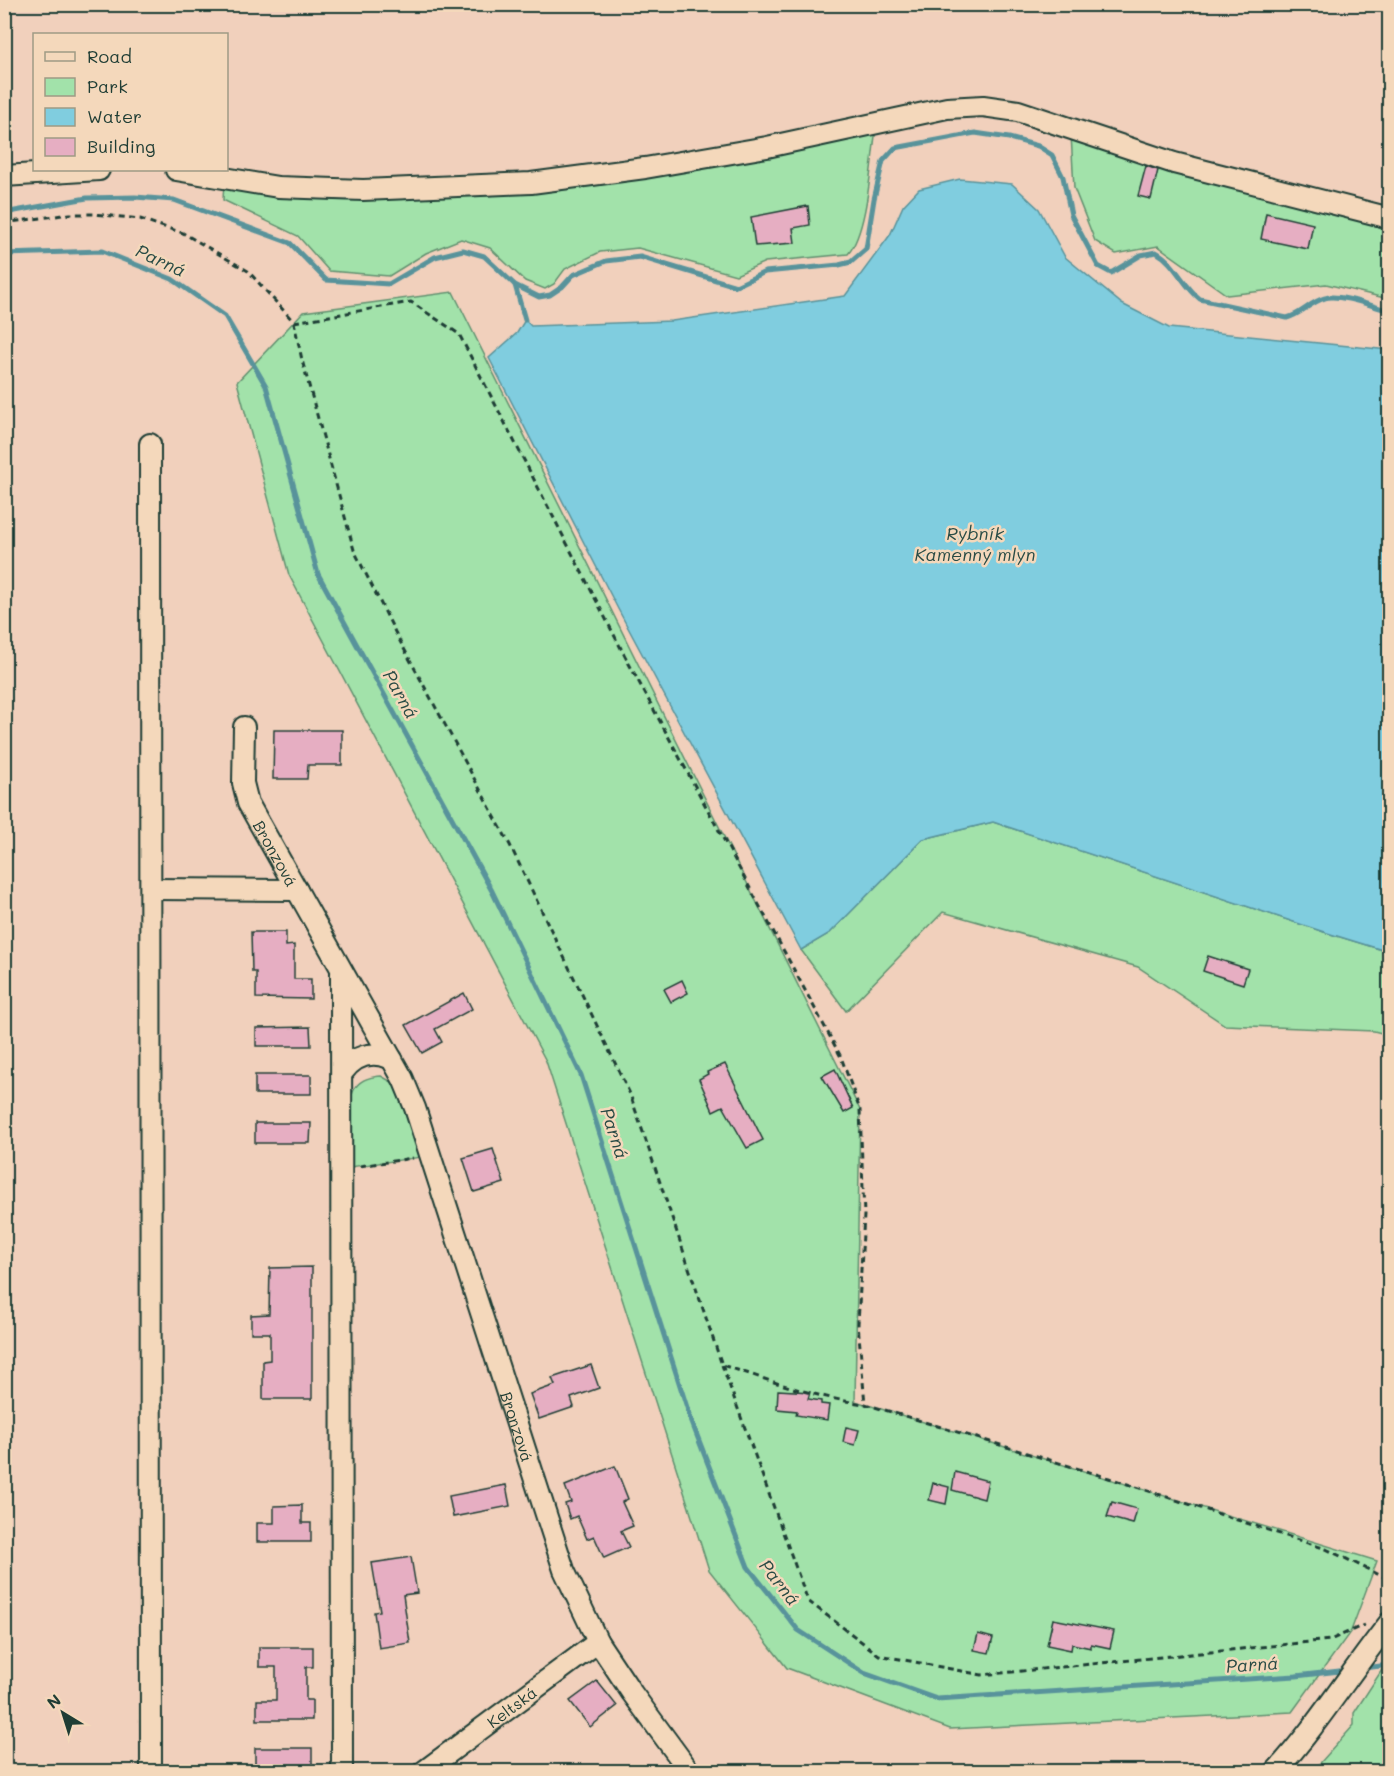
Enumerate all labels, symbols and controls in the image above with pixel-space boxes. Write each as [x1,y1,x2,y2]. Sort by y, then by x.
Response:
legend [33,33,228,171]
text: Road [87,44,132,68]
text: Park [87,74,128,98]
text: Water [87,104,142,128]
text: Building [87,134,155,158]
water label: Parná [132,238,190,282]
water label: Rybník Kamenný mlyn [915,521,1036,566]
water label: Parná [378,665,424,723]
street label: Bronzová [249,816,303,890]
water label: Parná [595,1104,635,1162]
street label: Bronzová [497,1389,539,1464]
water label: Parná [754,1554,806,1610]
water label: Parná [1225,1650,1279,1678]
street label: Keltská [482,1681,540,1732]
north arrow [33,1683,93,1743]
text: N [42,1689,65,1713]

